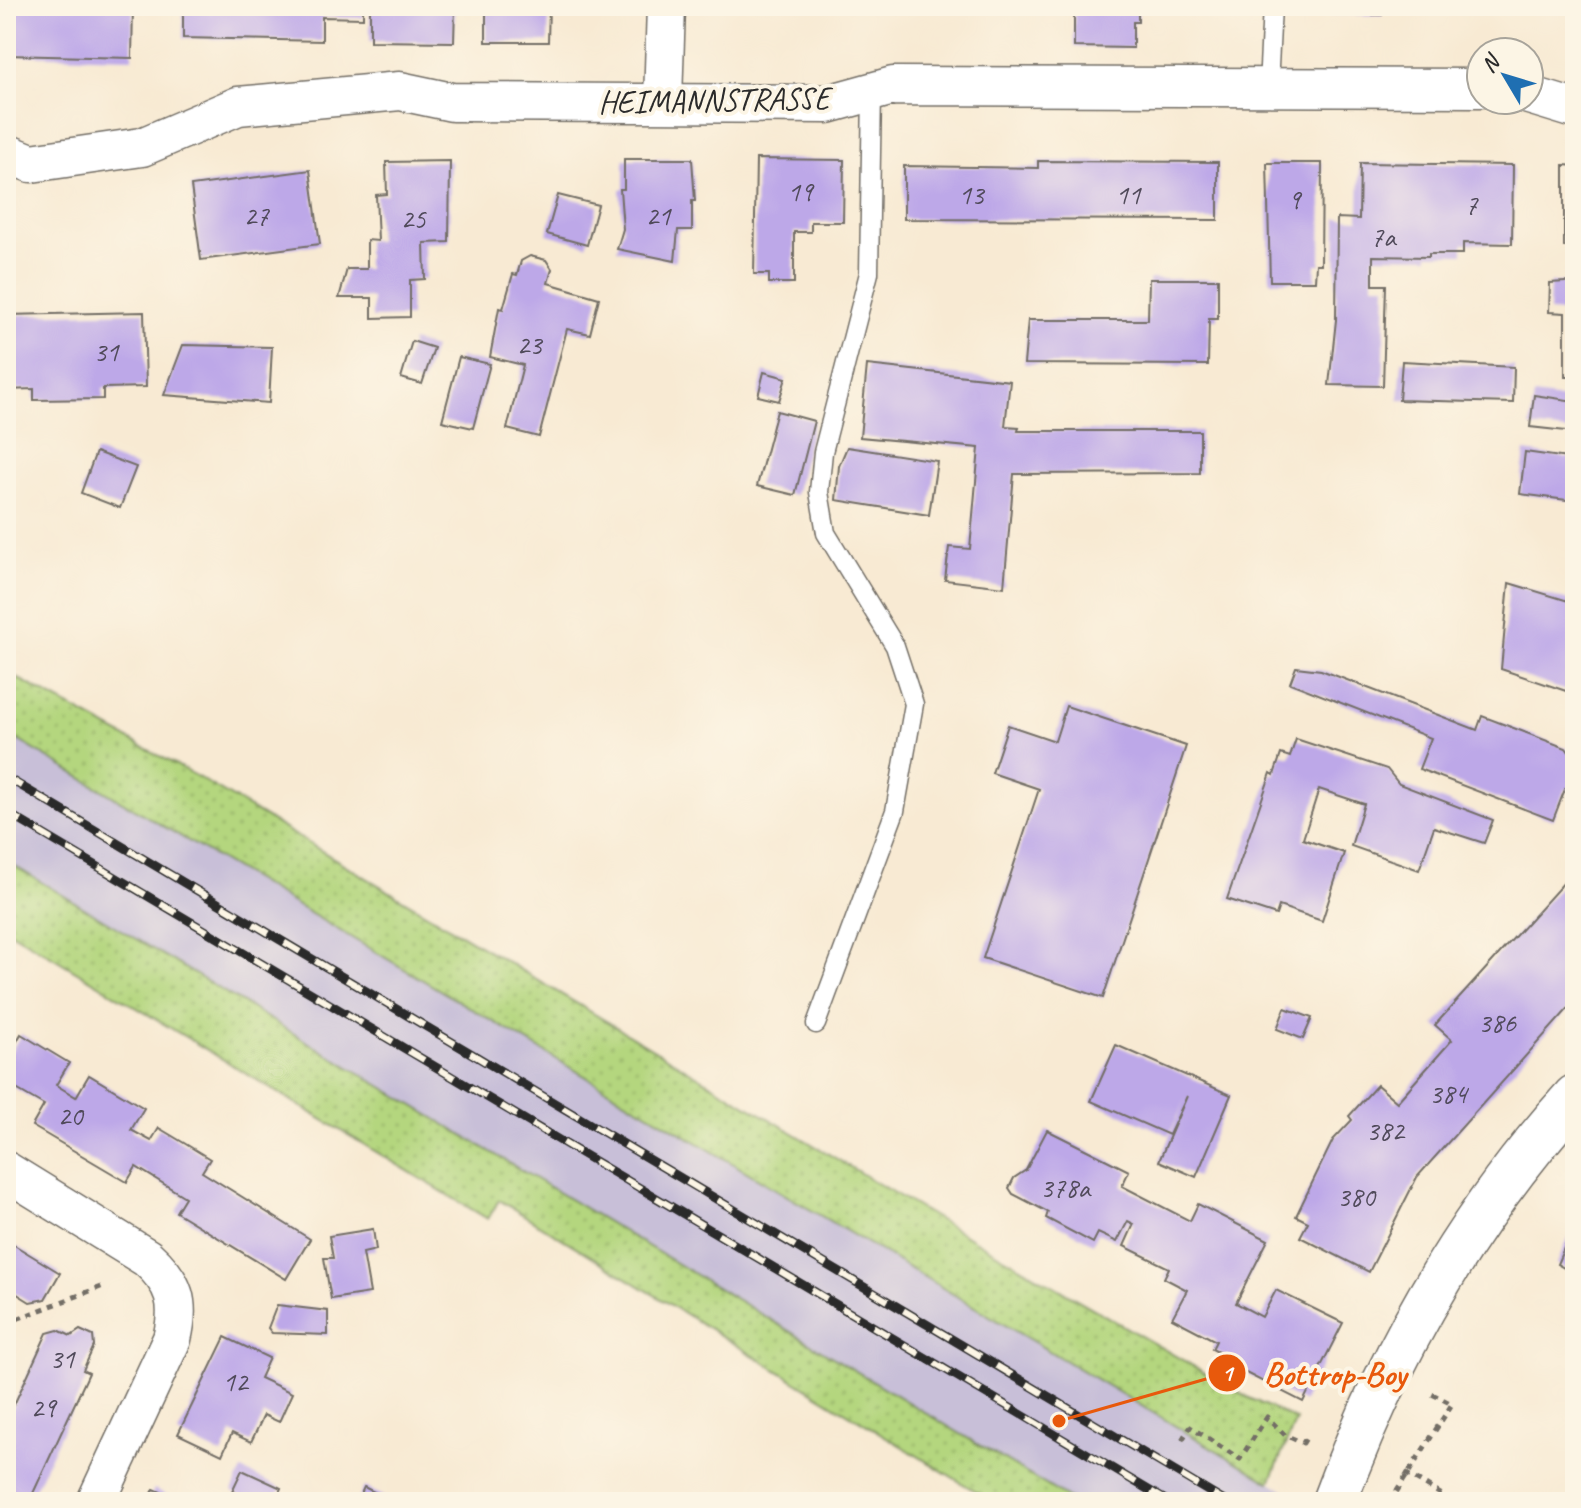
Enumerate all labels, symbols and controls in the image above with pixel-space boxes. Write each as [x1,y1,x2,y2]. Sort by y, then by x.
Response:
north arrow [1465,36,1545,116]
text: N [1475,48,1507,78]
street label: HEIMANNSTRASSE [598,77,834,123]
house number: 19 [787,174,815,209]
house number: 13 [958,177,986,212]
house number: 11 [1115,177,1142,212]
house number: 9 [1288,182,1303,217]
house number: 7 [1465,187,1479,222]
house number: 27 [243,198,270,233]
house number: 21 [645,198,672,233]
house number: 25 [400,201,427,236]
house number: 7a [1371,219,1397,254]
house number: 23 [516,327,544,362]
house number: 31 [93,334,120,369]
house number: 386 [1478,1005,1517,1040]
house number: 384 [1429,1076,1469,1111]
house number: 20 [57,1098,85,1133]
house number: 382 [1366,1113,1406,1148]
house number: 378a [1040,1170,1092,1205]
house number: 380 [1337,1179,1377,1214]
house number: 31 [49,1341,76,1376]
callout: Bottrop-Boy [1207,1344,1422,1402]
text: Bottrop-Boy [1264,1352,1410,1395]
text: 1 [1222,1358,1236,1388]
house number: 12 [222,1364,250,1399]
house number: 29 [30,1390,58,1425]

